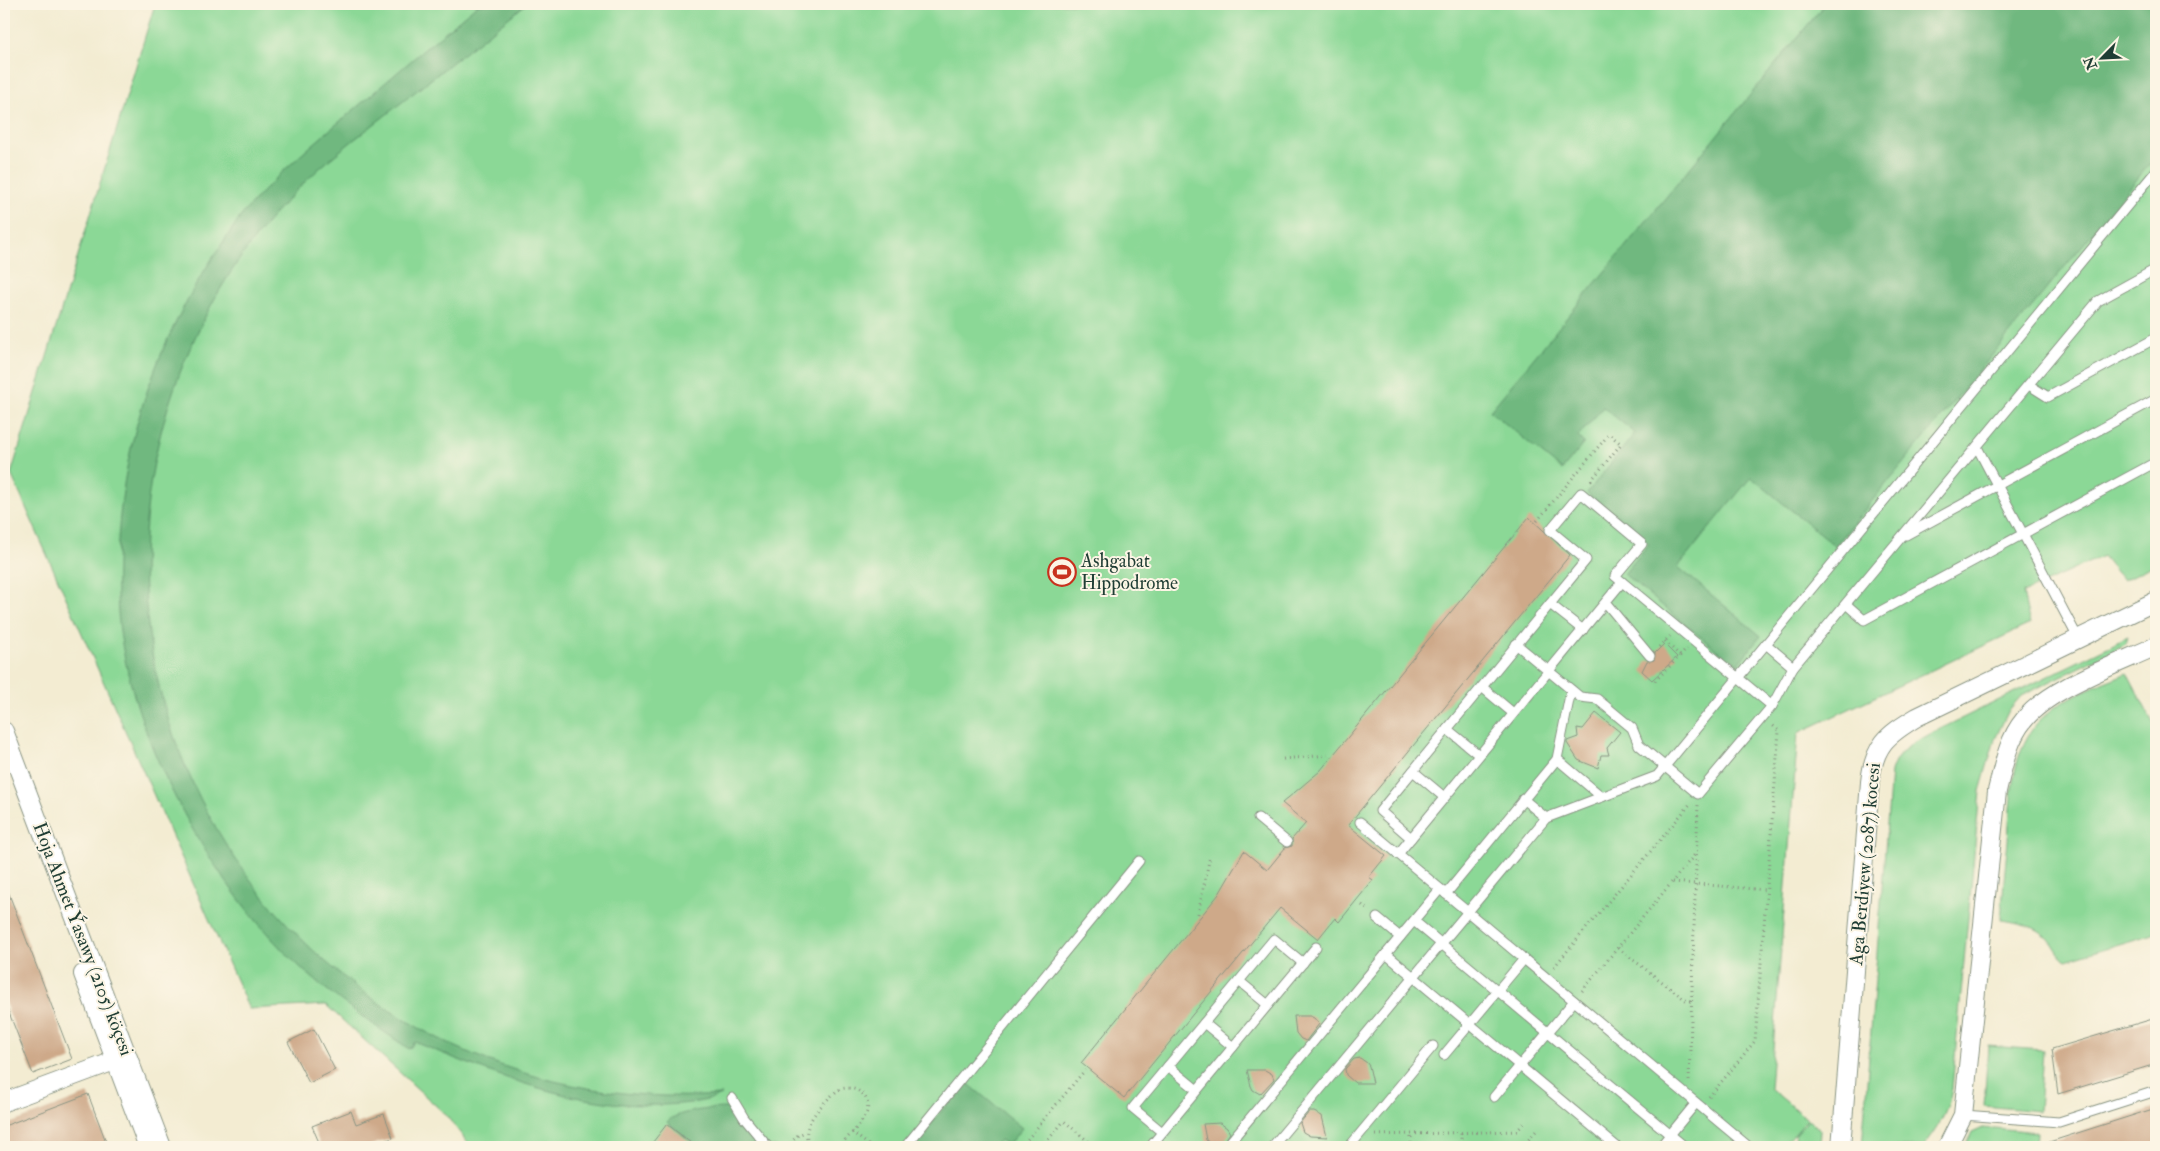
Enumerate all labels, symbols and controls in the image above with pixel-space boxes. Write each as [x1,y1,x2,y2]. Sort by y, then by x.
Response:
north arrow [2078,32,2128,82]
text: N [2080,53,2101,73]
place label: Ashgabat Hippodrome [1080,549,1178,596]
sports icon: Ashgabat Hippodrome [1047,557,1077,587]
street label: Aga Berdiyew (2087) kocesi [1844,762,1886,967]
street label: Hoja Ahmet Ýasawy (2105) köçesi [27,818,141,1059]

